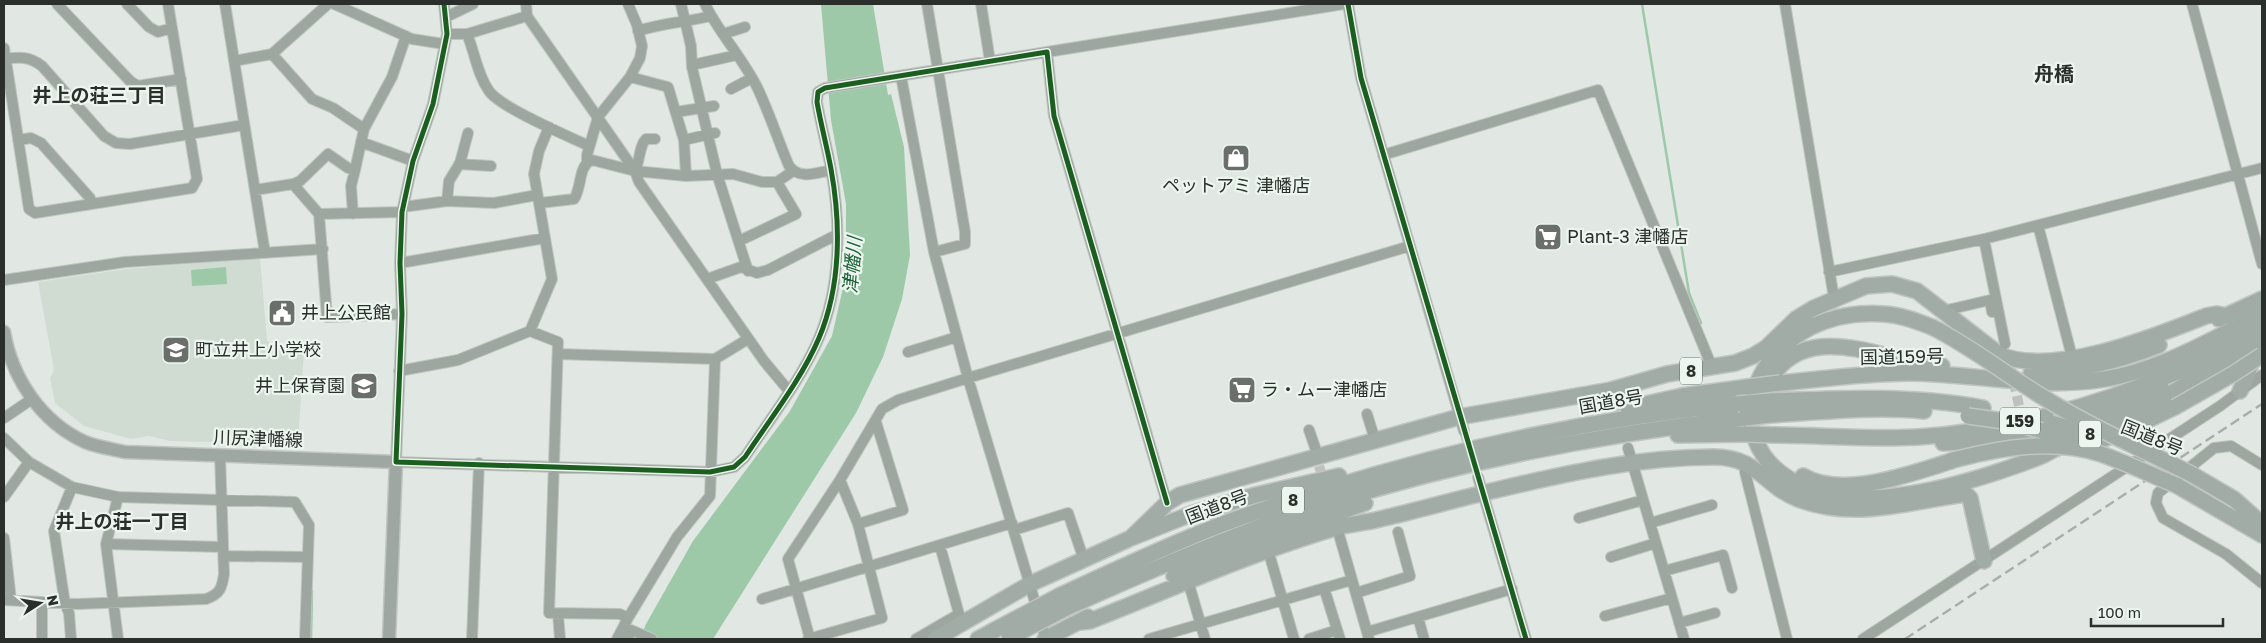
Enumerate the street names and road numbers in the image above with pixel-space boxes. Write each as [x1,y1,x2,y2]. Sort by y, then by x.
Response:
street label: 国道159号 [1860,344,1944,368]
road number: 8 [1680,358,1702,384]
street label: 国道8号 [1577,385,1645,417]
road number: 159 [2000,408,2040,434]
street label: 国道8号 [2118,415,2187,459]
road number: 8 [2079,420,2101,448]
street label: 川尻津幡線 [213,425,303,451]
street label: 国道8号 [1182,484,1251,528]
road number: 8 [1282,486,1304,514]

